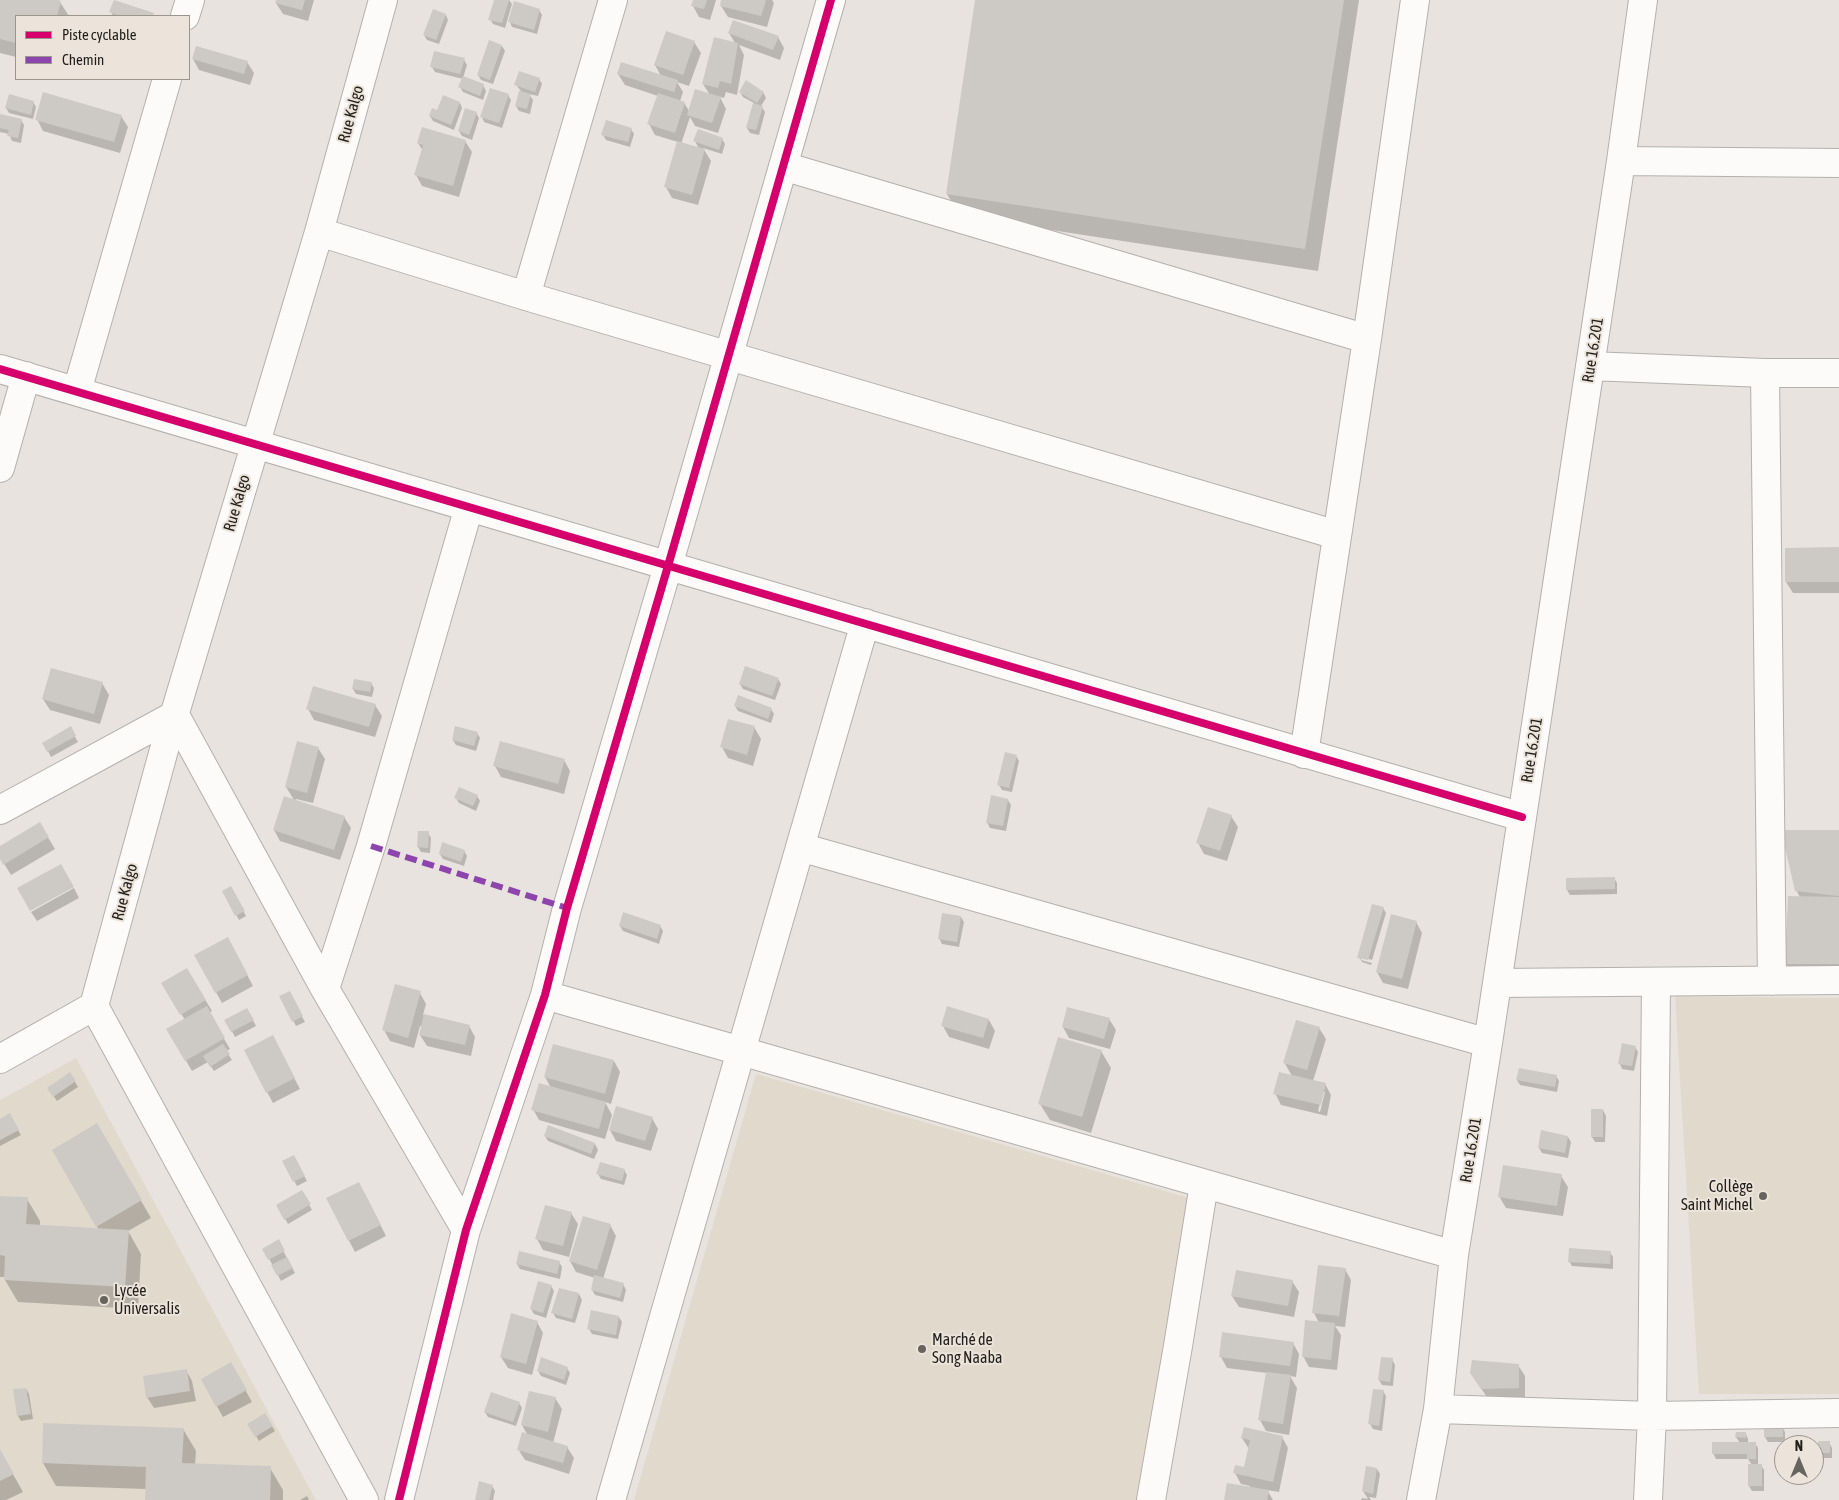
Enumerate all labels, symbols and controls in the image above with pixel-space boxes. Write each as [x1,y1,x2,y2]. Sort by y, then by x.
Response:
legend [15,15,190,80]
text: Piste cyclable [62,26,137,43]
text: Chemin [62,51,104,68]
street label: Rue Kalgo [334,83,368,145]
street label: Rue 16.201 [1578,316,1608,384]
street label: Rue Kalgo [220,472,254,534]
street label: Rue 16.201 [1517,716,1547,784]
street label: Rue Kalgo [108,861,142,923]
street label: Rue 16.201 [1456,1116,1486,1184]
place label: Collège Saint Michel [1681,1177,1753,1215]
marker: Collège Saint Michel [1757,1190,1769,1202]
place label: Lycée Universalis [114,1281,180,1319]
marker: Lycée Universalis [98,1294,110,1306]
place label: Marché de Song Naaba [932,1330,1002,1368]
marker: Marché de Song Naaba [916,1343,928,1355]
north arrow [1774,1435,1824,1485]
text: N [1795,1438,1803,1454]

